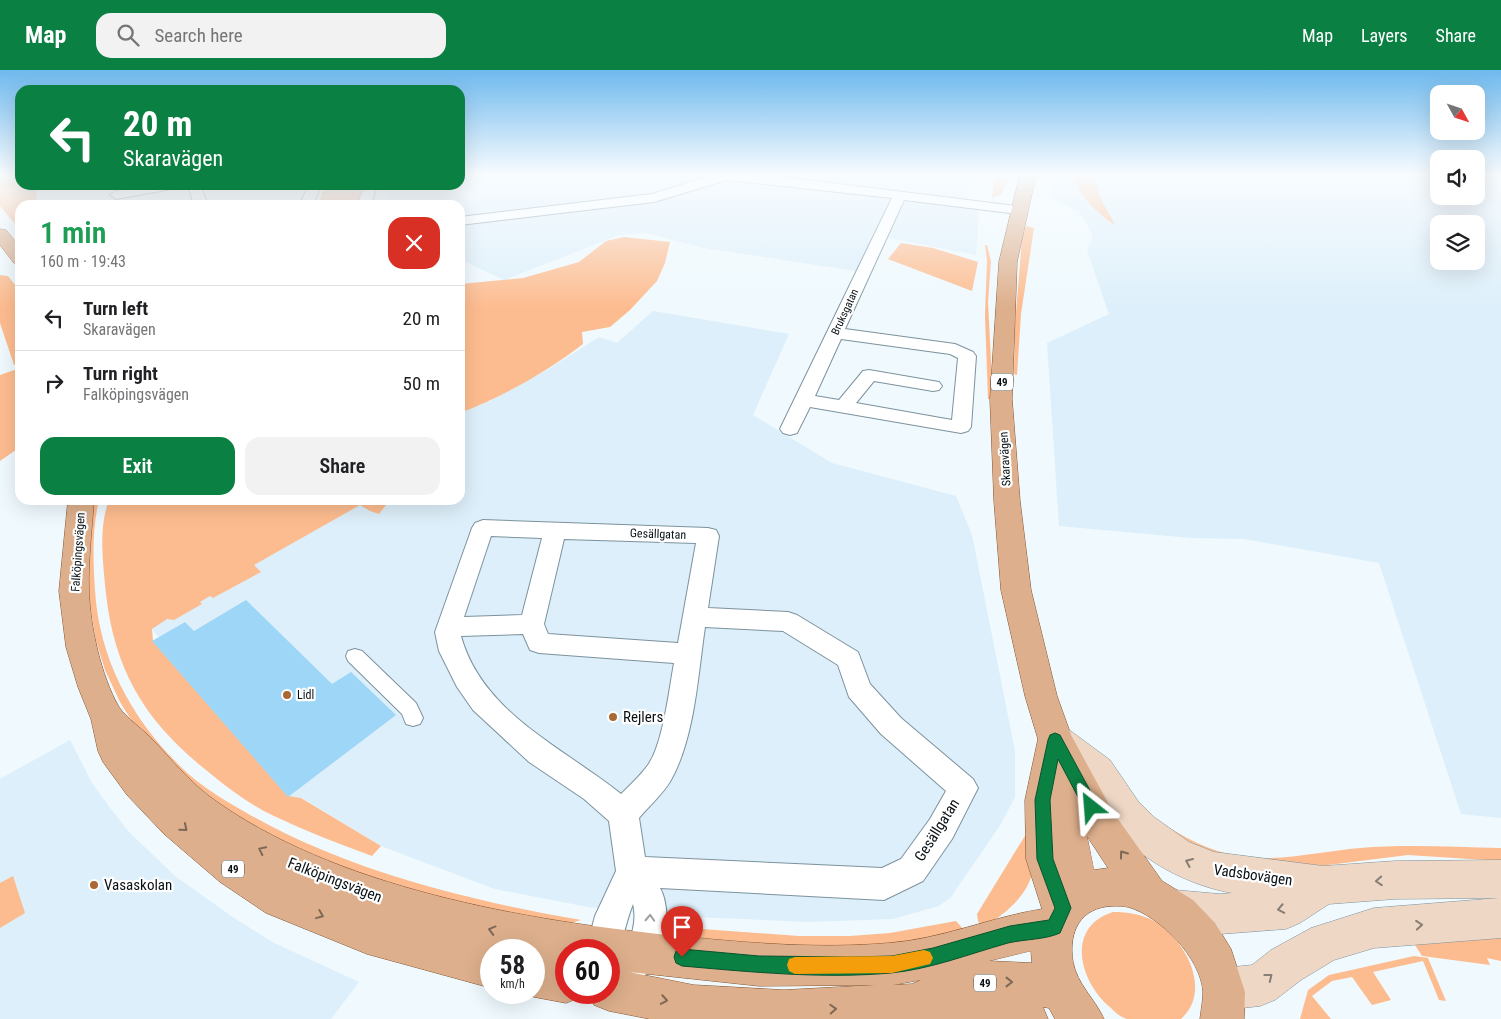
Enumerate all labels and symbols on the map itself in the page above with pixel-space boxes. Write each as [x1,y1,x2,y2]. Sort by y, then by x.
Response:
north arrow [1430,85,1485,140]
street label: Bruksgatan [829,287,861,337]
road number: 49 [991,374,1013,390]
street label: Skaravägen [997,431,1013,487]
street label: Falköpingsvägen [68,512,88,592]
street label: Gesällgatan [630,526,687,542]
place label: Lidl [297,688,314,702]
marker: Lidl [281,689,293,701]
place label: Rejlers [623,708,663,726]
marker: Rejlers [607,711,619,723]
position arrow [1064,780,1116,832]
street label: Gesällgatan [911,795,963,865]
one-way arrow [178,822,187,831]
one-way arrow [258,845,267,856]
one-way arrow [1120,851,1128,860]
street label: Falköpingsvägen [285,854,385,906]
one-way arrow [1185,857,1194,868]
road number: 49 [222,861,244,878]
street label: Vadsbovägen [1212,861,1294,889]
one-way arrow [1375,875,1383,886]
place label: Vasaskolan [104,876,172,894]
marker: Vasaskolan [88,879,100,891]
one-way arrow [1277,903,1285,913]
pin [661,906,703,957]
one-way arrow [315,908,324,919]
one-way arrow [645,913,656,921]
one-way arrow [1416,919,1424,930]
one-way arrow [488,925,496,935]
speed limit sign: 60 [555,939,620,1004]
road number: 49 [974,974,996,991]
one-way arrow [1264,974,1273,983]
one-way arrow [1005,977,1013,987]
one-way arrow [659,994,668,1005]
one-way arrow [829,1004,837,1015]

